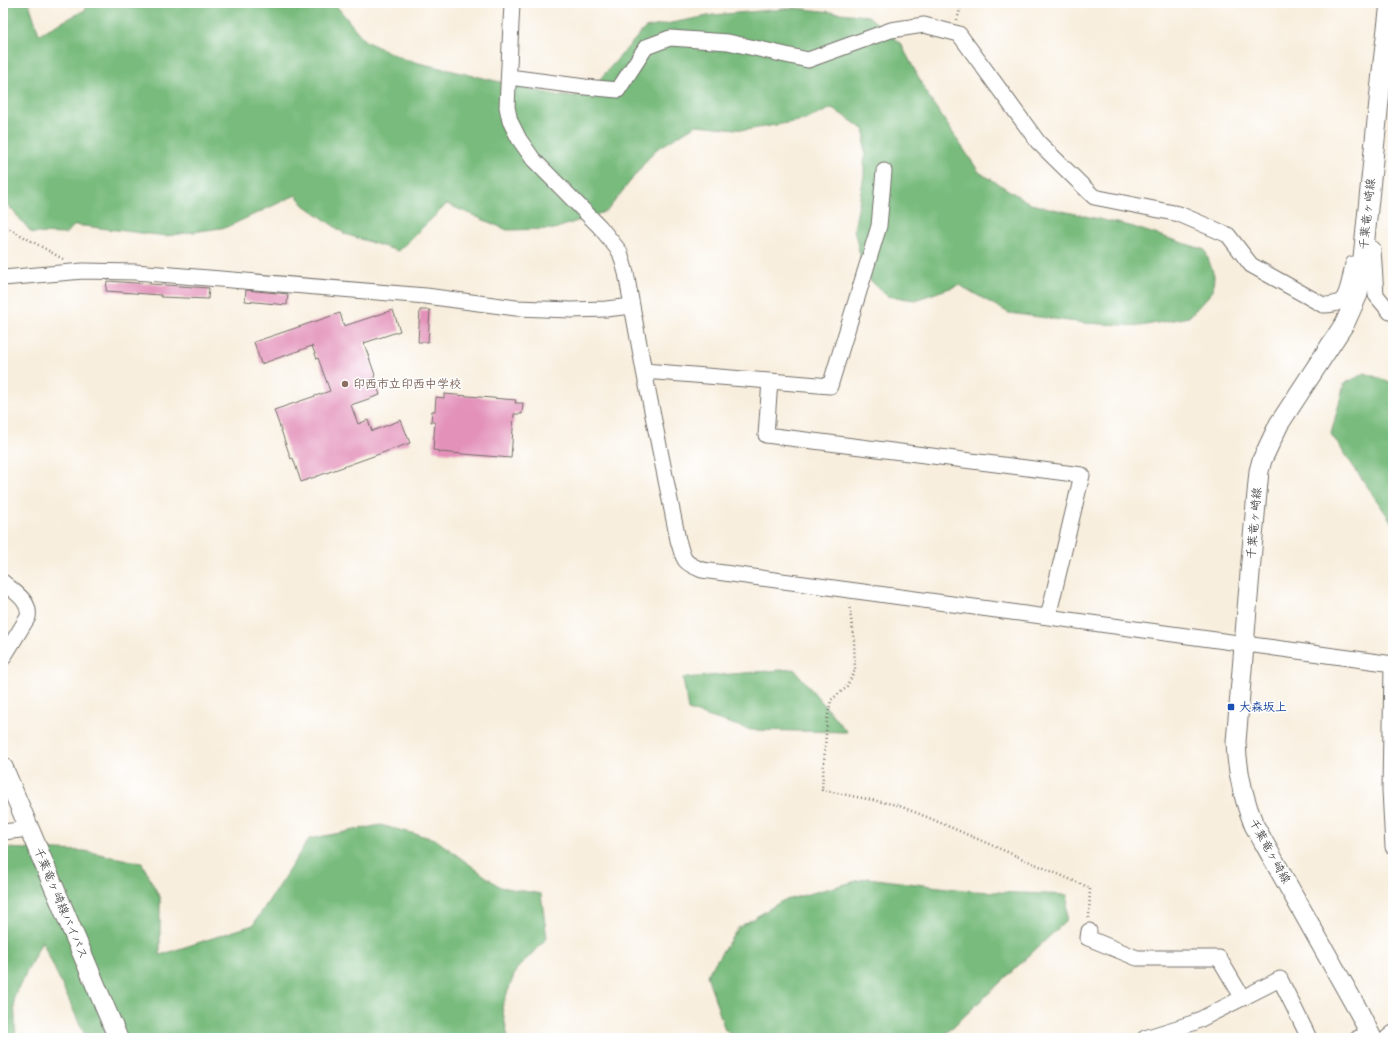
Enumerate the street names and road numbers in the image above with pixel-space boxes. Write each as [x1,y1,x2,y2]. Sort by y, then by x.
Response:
street label: 千葉竜ヶ崎線 [1355,177,1379,251]
street label: 千葉竜ヶ崎線 [1243,486,1265,560]
street label: 千葉竜ヶ崎線 [1246,816,1294,886]
street label: 千葉竜ヶ崎線バイパス [30,845,92,961]

